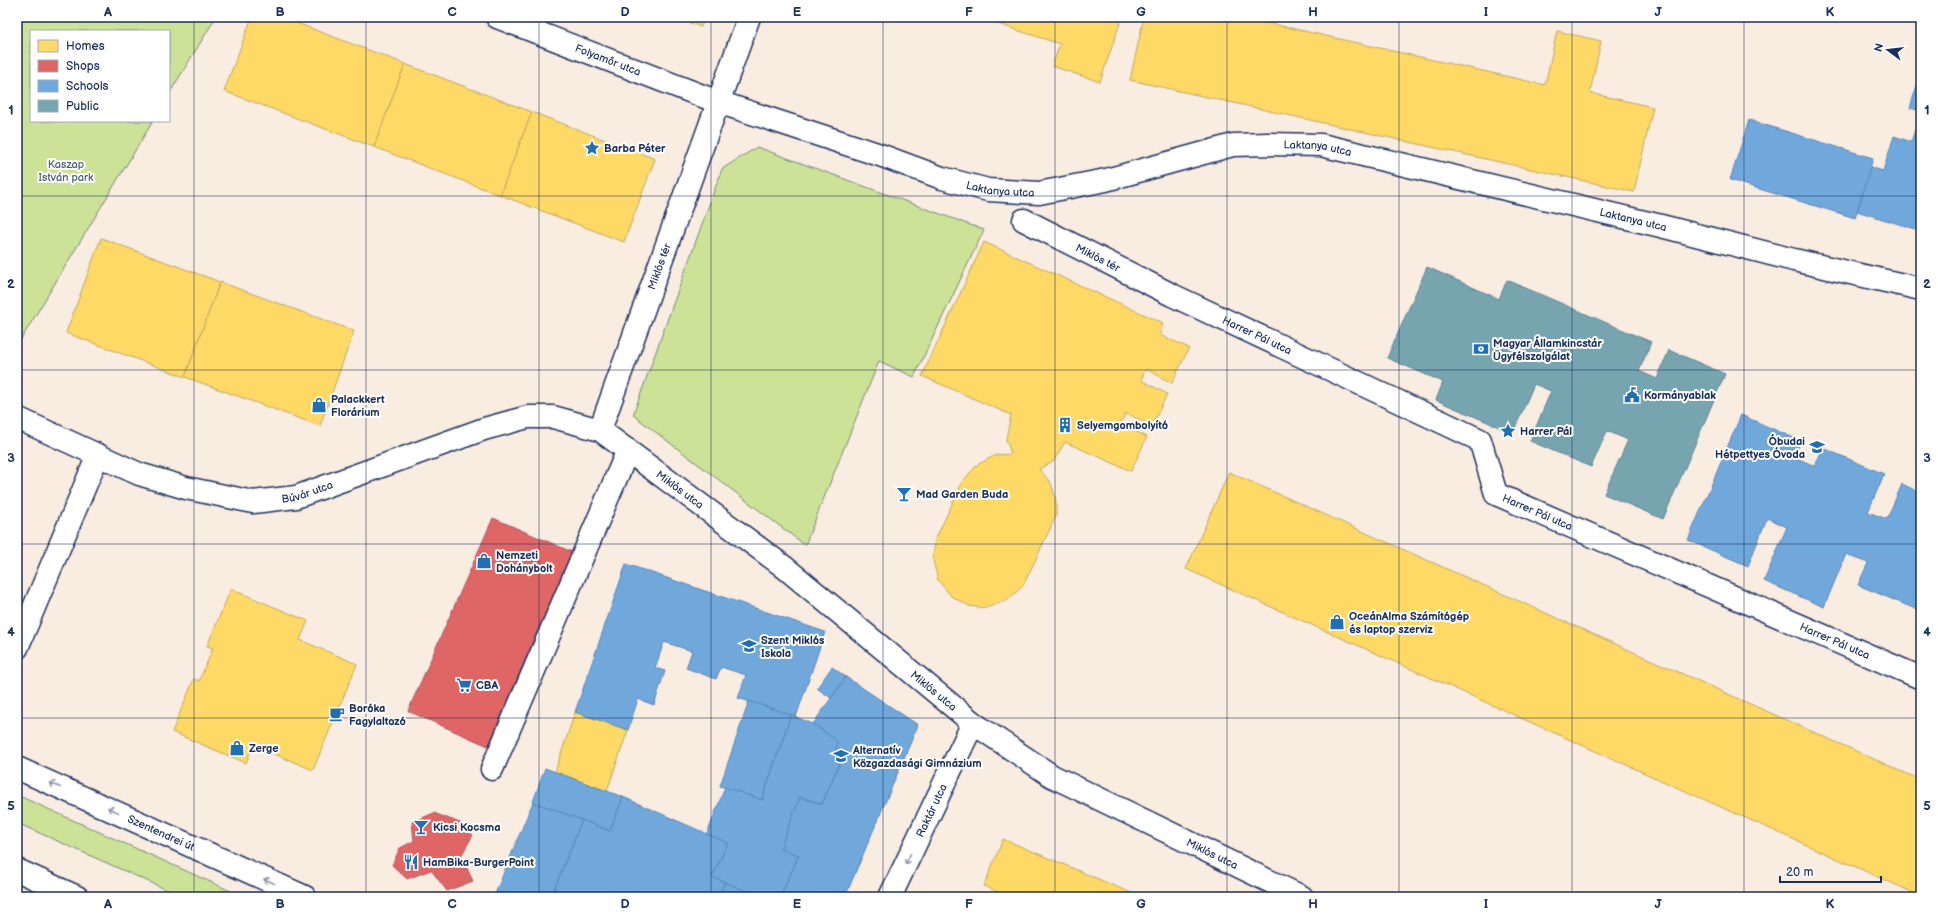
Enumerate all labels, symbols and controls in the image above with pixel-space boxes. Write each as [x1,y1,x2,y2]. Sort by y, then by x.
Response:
text: A [103,4,112,20]
text: B [275,4,285,20]
text: C [447,4,457,20]
text: D [620,4,630,20]
text: E [793,4,802,20]
text: F [965,4,973,20]
text: G [1136,4,1146,20]
text: H [1308,4,1318,20]
text: I [1484,4,1488,20]
text: J [1654,4,1662,20]
text: K [1826,4,1835,20]
legend [30,30,170,122]
north arrow [1868,30,1908,70]
text: Homes [66,39,105,54]
street label: Folyamőr utca [573,42,643,79]
text: N [1871,42,1886,53]
text: Shops [66,59,100,74]
text: Schools [66,79,109,94]
text: Public [66,99,99,114]
text: 1 [8,102,14,118]
text: 1 [1924,102,1930,118]
street label: Laktanya utca [1284,138,1353,159]
place icon: Barba Péter [583,139,601,157]
place label: Barba Péter [604,142,666,155]
park label: Kaszap István park [39,158,94,184]
street label: Laktanya utca [965,179,1035,200]
street label: Laktanya utca [1598,206,1668,234]
street label: Miklós tér [645,241,674,291]
street label: Miklós tér [1073,241,1123,275]
text: 2 [7,276,15,292]
text: 2 [1923,276,1931,292]
street label: Harrer Pál utca [1220,314,1294,357]
place label: Magyar Államkincstár Ügyfélszolgálat [1493,336,1602,363]
bank icon: Magyar Államkincstár Ügyfélszolgálat [1472,340,1490,358]
public building icon: Kormányablak [1623,386,1641,404]
place label: Kormányablak [1644,389,1716,402]
place label: Palackkert Florárium [331,393,385,419]
shop icon: Palackkert Florárium [310,396,328,414]
building icon: Selyemgombolyító [1056,416,1074,434]
place label: Selyemgombolyító [1077,419,1168,432]
place icon: Harrer Pál [1499,422,1517,440]
place label: Harrer Pál [1520,425,1572,438]
place label: Óbudai Hétpettyes Óvoda [1715,434,1805,461]
school or university icon: Óbudai Hétpettyes Óvoda [1808,438,1826,456]
text: 3 [7,450,15,466]
text: 3 [1923,450,1931,466]
street label: Miklós utca [653,468,706,512]
street label: Búvár utca [281,478,335,506]
bar icon: Mad Garden Buda [895,485,913,503]
place label: Mad Garden Buda [916,488,1008,501]
street label: Harrer Pál utca [1500,492,1574,533]
place label: Nemzeti Dohánybolt [496,549,553,575]
shop icon: Nemzeti Dohánybolt [475,552,493,570]
place label: OceánAlma Számítógép és laptop szerviz [1349,610,1469,636]
shop icon: OceánAlma Számítógép és laptop szerviz [1328,613,1346,631]
street label: Harrer Pál utca [1798,620,1872,662]
text: 4 [7,624,15,640]
text: 4 [1923,624,1931,640]
place label: Szent Miklós Iskola [761,634,825,660]
school or university icon: Szent Miklós Iskola [740,637,758,655]
street label: Miklós utca [908,668,959,714]
supermarket icon: CBA [455,676,473,694]
place label: CBA [476,679,499,692]
place label: Boróka Fagylaltozó [349,702,406,728]
cafe icon: Boróka Fagylaltozó [328,705,346,723]
shop icon: Zerge [228,739,246,757]
place label: Zerge [249,742,279,755]
place label: Alternatív Közgazdasági Gimnázium [852,744,982,770]
school or university icon: Alternatív Közgazdasági Gimnázium [832,747,850,765]
one-way arrow [49,781,61,788]
street label: Raktár utca [914,782,950,839]
text: 5 [7,798,15,814]
text: 5 [1923,798,1931,814]
one-way arrow [107,806,119,814]
street label: Szentendrei út [126,812,197,854]
bar icon: Kicsi Kocsma [412,818,430,836]
place label: Kicsi Kocsma [433,821,500,834]
street label: Miklós utca [1184,836,1240,872]
restaurant icon: HamBika-BurgerPoint [402,853,420,871]
one-way arrow [904,853,911,865]
place label: HamBika-BurgerPoint [423,856,534,869]
scale bar [1780,858,1881,884]
text: 20 m [1786,865,1813,880]
one-way arrow [264,877,276,884]
text: A [103,896,112,912]
text: B [275,896,285,912]
text: C [447,896,457,912]
text: D [620,896,630,912]
text: E [793,896,802,912]
text: F [965,896,973,912]
text: G [1136,896,1146,912]
text: H [1308,896,1318,912]
text: I [1484,896,1488,912]
text: J [1654,896,1662,912]
text: K [1826,896,1835,912]

